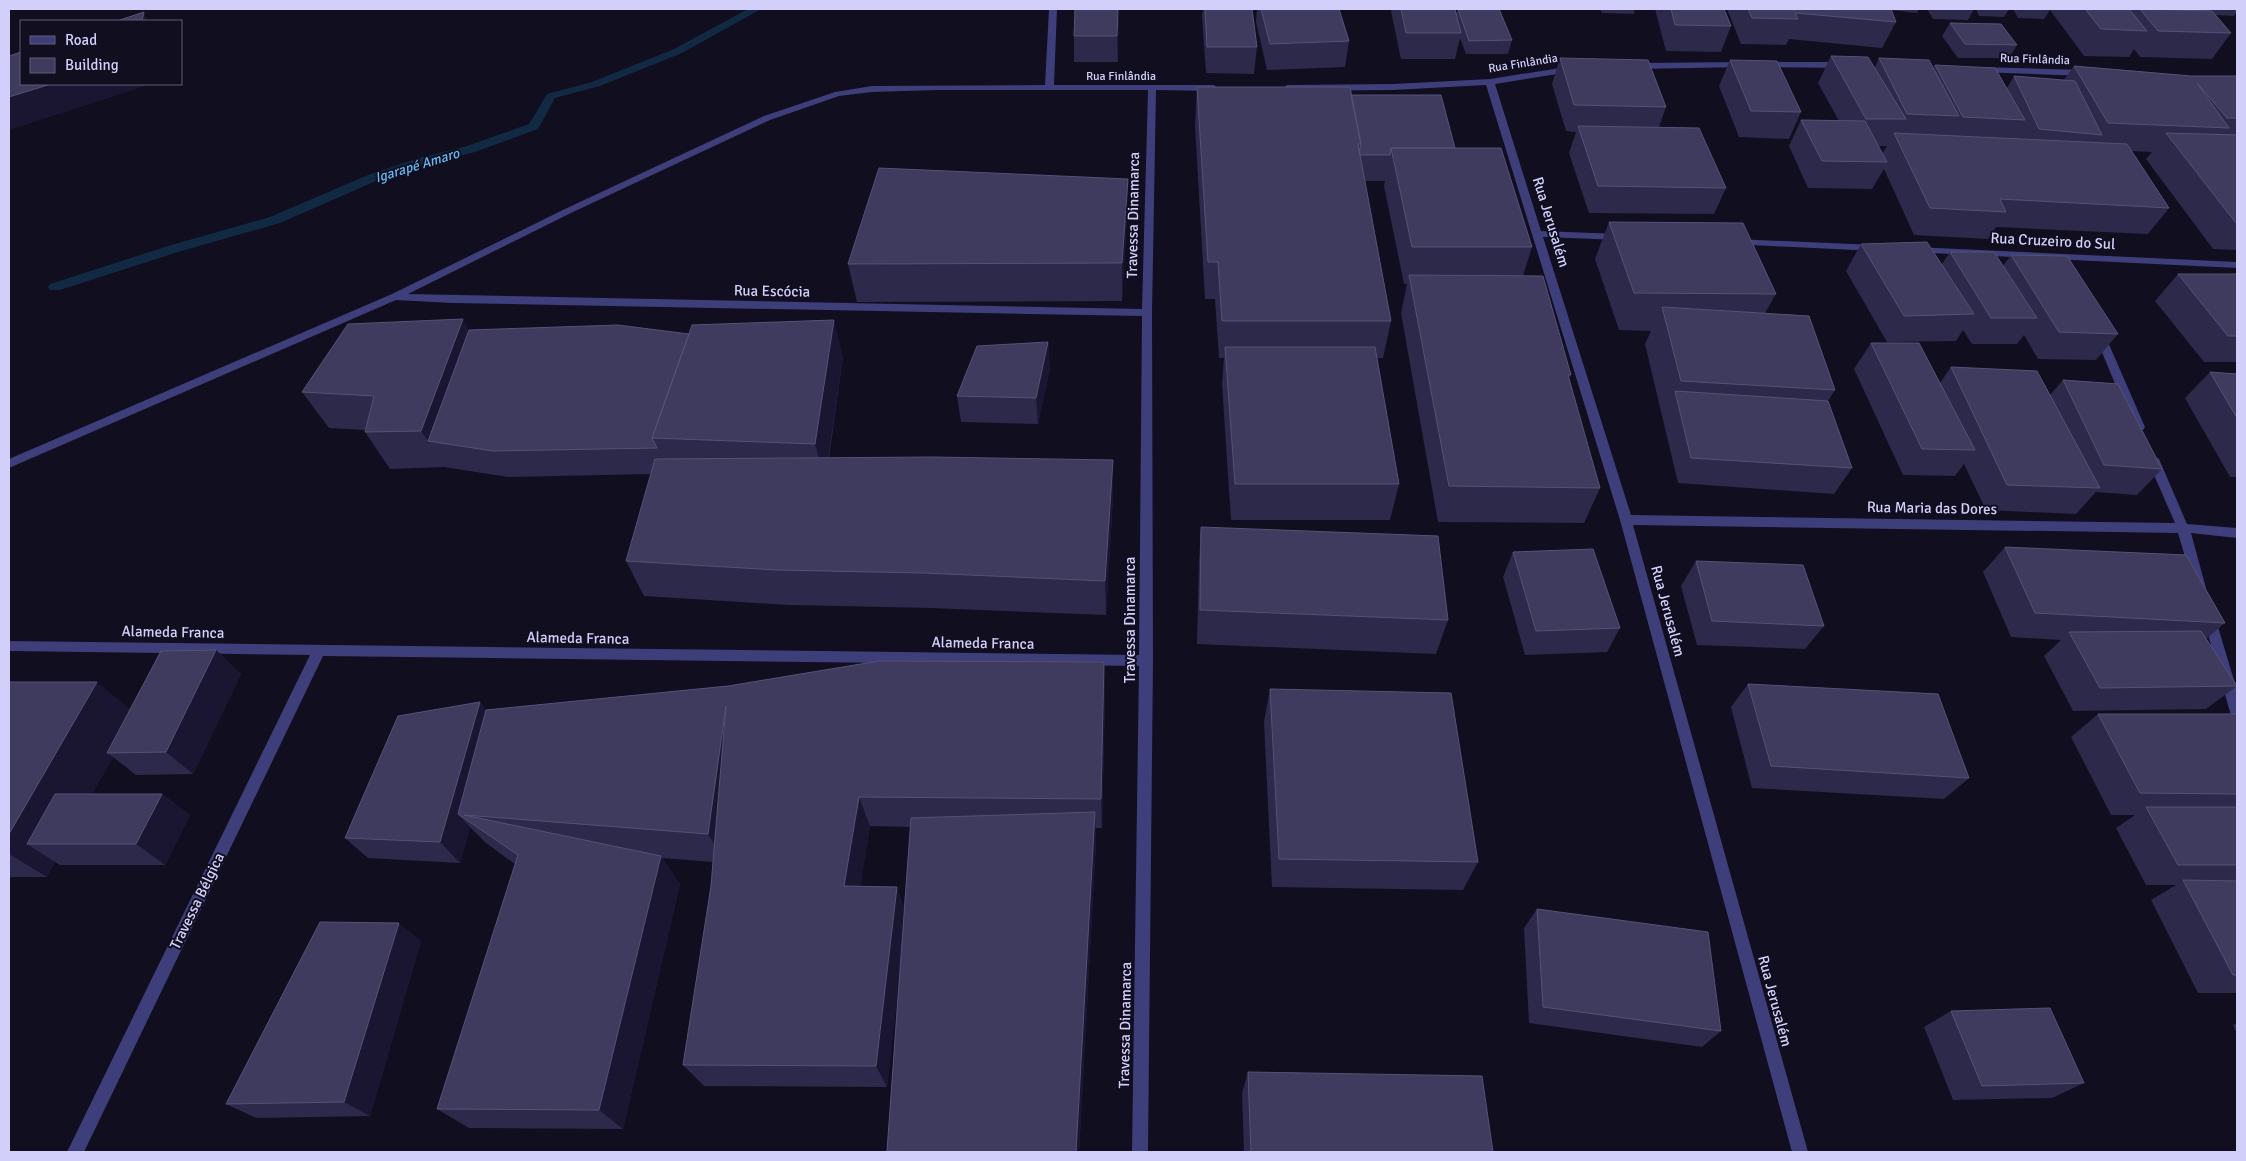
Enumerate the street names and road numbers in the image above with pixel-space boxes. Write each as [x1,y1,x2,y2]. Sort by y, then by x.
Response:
street label: Rua Finlândia [1487,51,1559,76]
street label: Rua Finlândia [2000,51,2070,68]
street label: Rua Finlândia [1086,69,1156,84]
street label: Travessa Dinamarca [1123,152,1143,278]
street label: Rua Jerusalém [1529,175,1573,269]
street label: Rua Cruzeiro do Sul [1990,229,2116,253]
street label: Rua Escócia [734,281,810,301]
street label: Rua Maria das Dores [1867,498,1998,518]
street label: Travessa Dinamarca [1121,557,1139,683]
street label: Rua Jerusalém [1647,563,1689,659]
street label: Alameda Franca [121,622,225,642]
street label: Alameda Franca [526,628,630,648]
street label: Alameda Franca [931,633,1035,653]
street label: Travessa Bélgica [166,850,228,952]
street label: Rua Jerusalém [1754,953,1796,1049]
street label: Travessa Dinamarca [1115,962,1135,1088]

